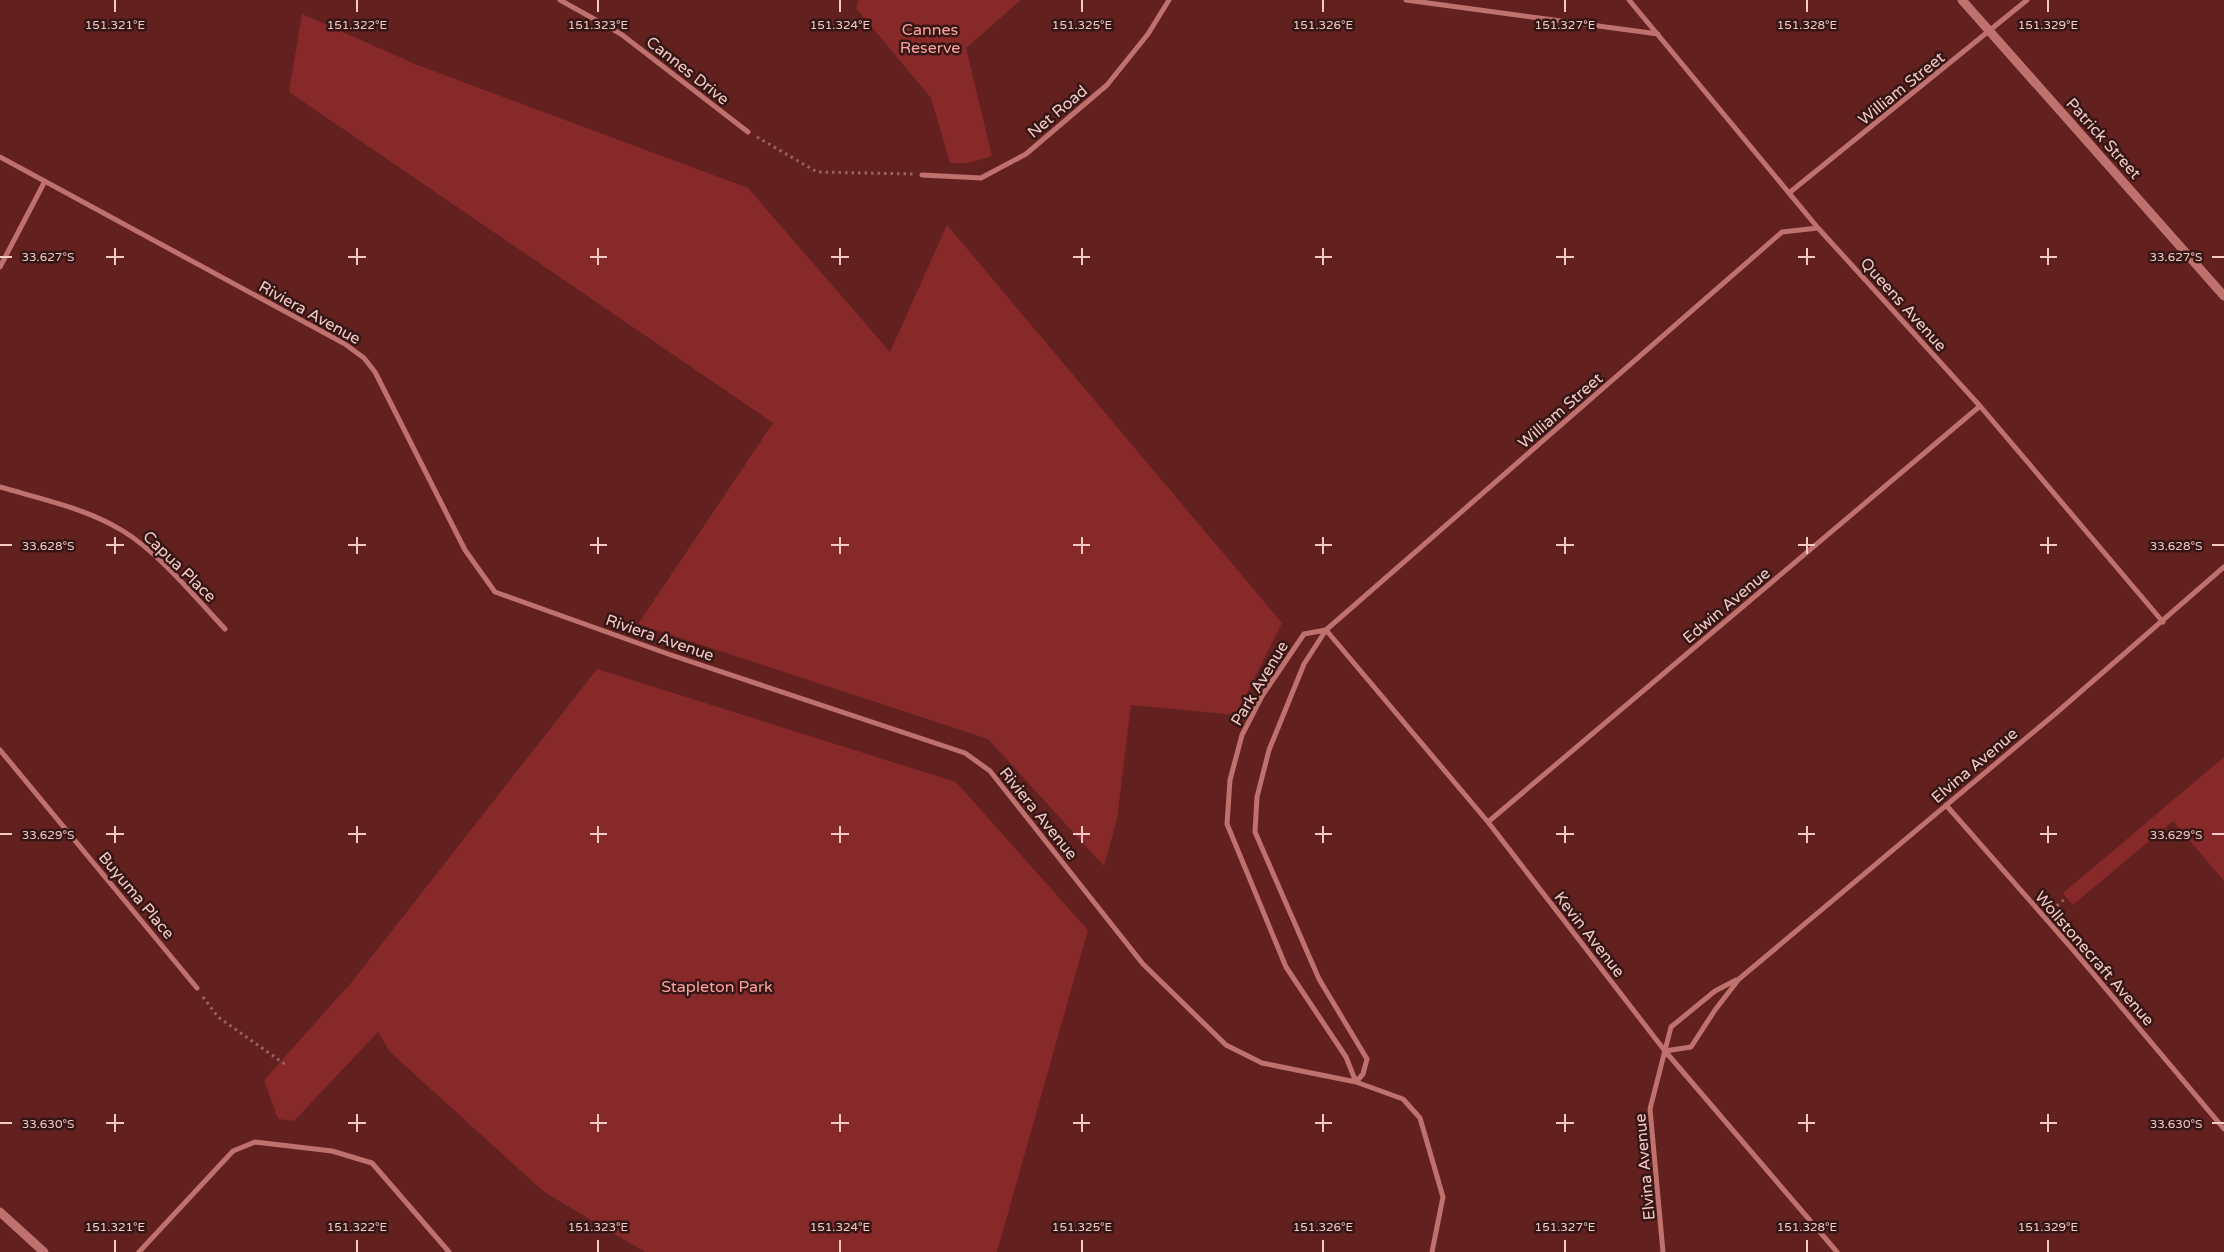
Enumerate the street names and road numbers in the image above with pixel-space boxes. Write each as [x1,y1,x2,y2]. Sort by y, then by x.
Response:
street label: Cannes Drive [642,32,733,109]
street label: William Street [1854,48,1949,130]
street label: Net Road [1024,81,1092,143]
street label: Patrick Street [2062,94,2145,183]
street label: Queens Avenue [1856,254,1951,356]
street label: Riviera Avenue [255,277,364,349]
street label: William Street [1514,369,1607,453]
street label: Capua Place [138,527,220,607]
street label: Edwin Avenue [1679,563,1774,648]
street label: Riviera Avenue [603,610,717,666]
street label: Park Avenue [1227,637,1293,730]
street label: Elvina Avenue [1927,724,2022,808]
street label: Riviera Avenue [995,763,1082,864]
street label: Buyuma Place [94,848,179,943]
street label: Wollstonecraft Avenue [2030,887,2158,1030]
street label: Kevin Avenue [1550,888,1629,981]
street label: Elvina Avenue [1630,1113,1660,1221]

